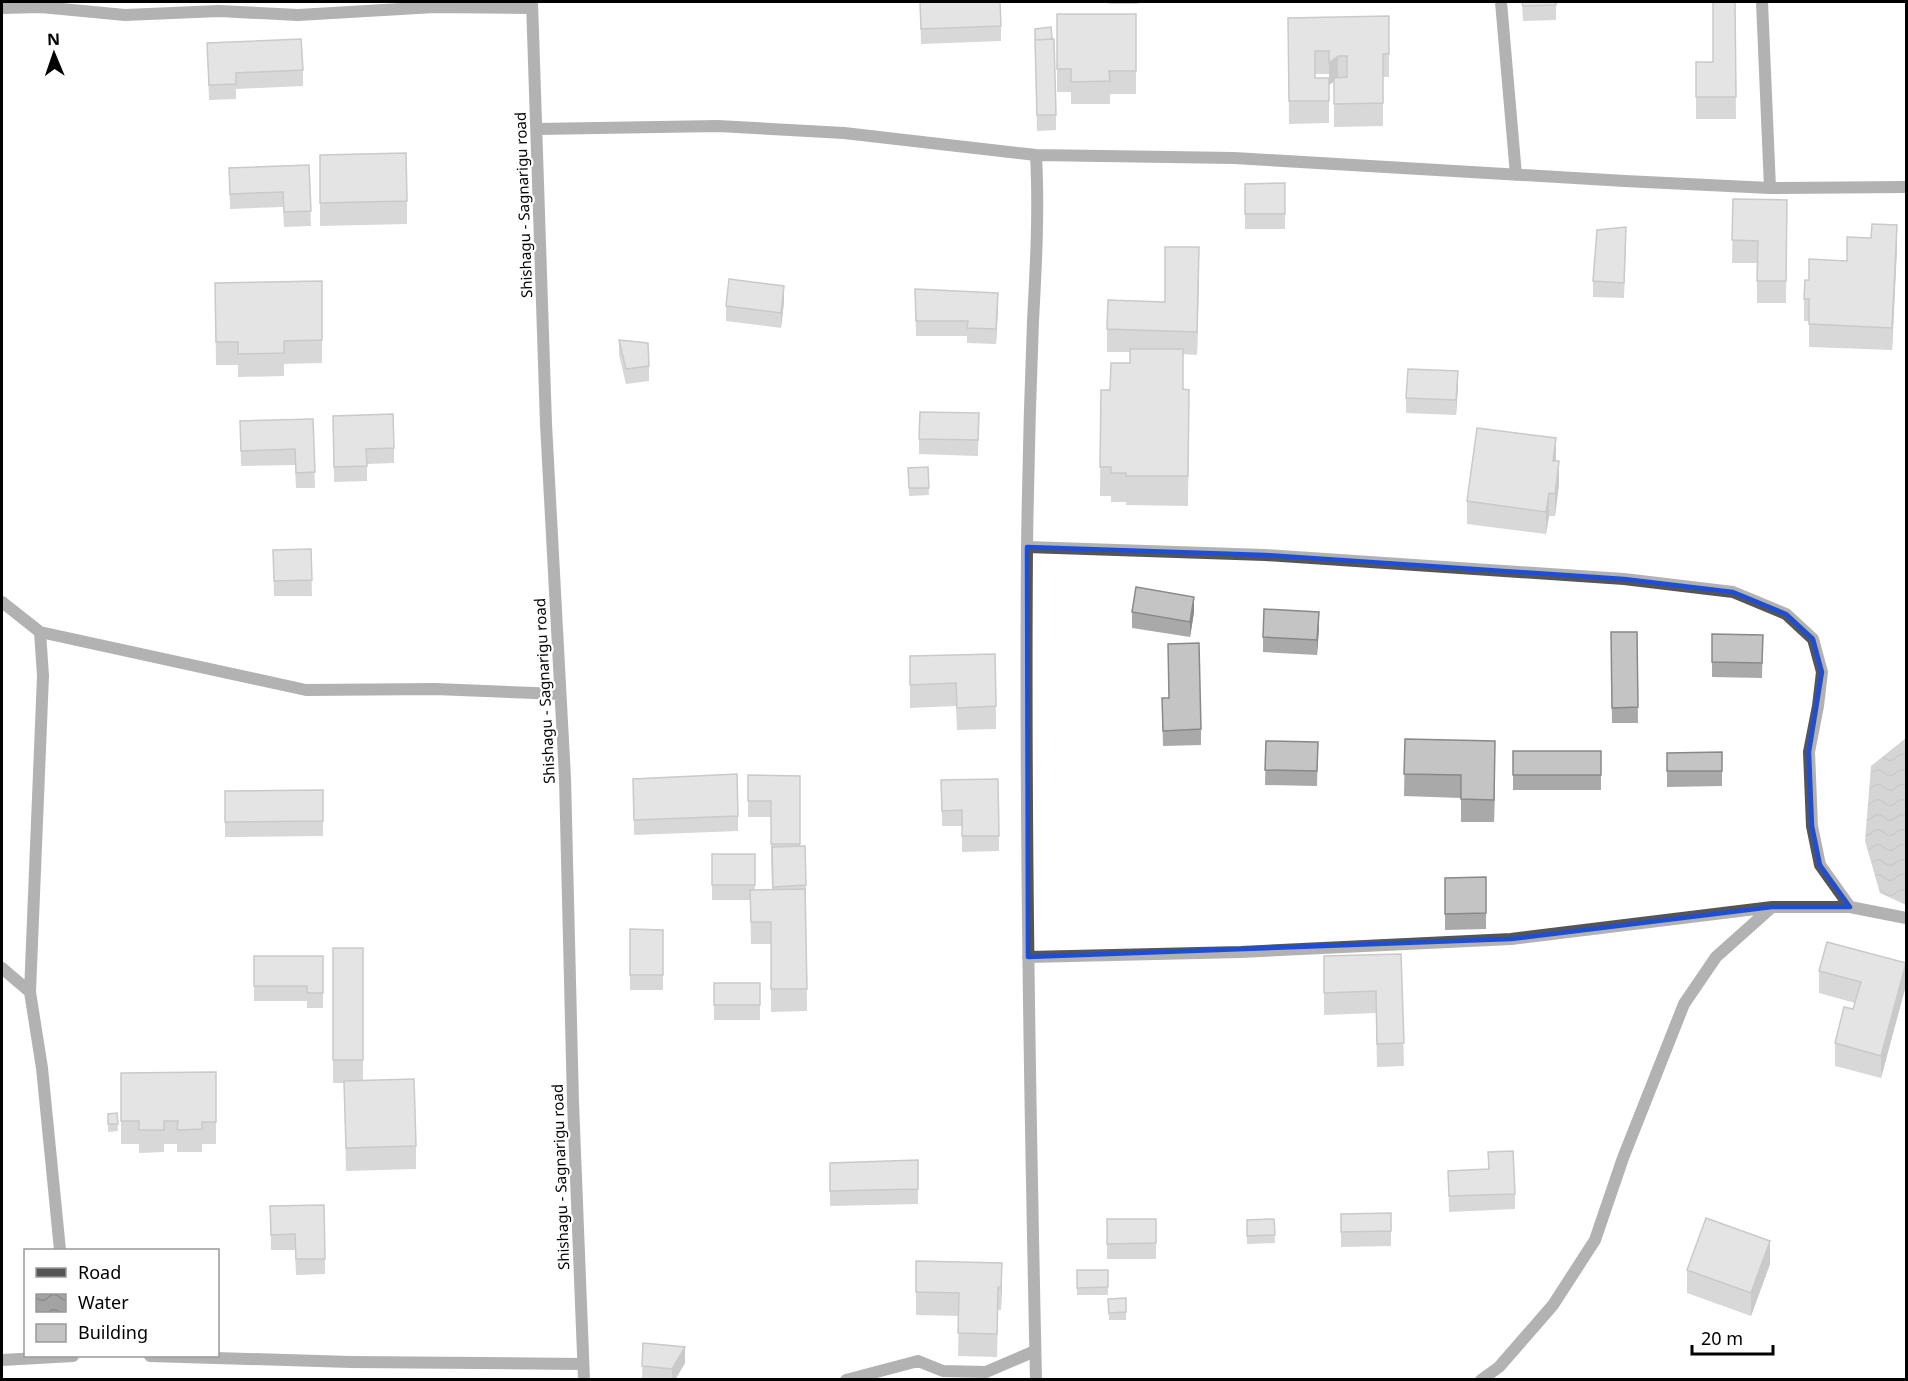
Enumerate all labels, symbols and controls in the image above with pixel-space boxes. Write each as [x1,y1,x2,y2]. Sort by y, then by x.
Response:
north arrow [24,24,84,84]
text: N [47,28,60,50]
street label: Shishagu - Sagnarigu road [510,112,536,298]
street label: Shishagu - Sagnarigu road [529,598,559,784]
street label: Shishagu - Sagnarigu road [547,1084,573,1270]
legend [24,1249,219,1357]
text: Road [78,1260,121,1284]
text: Water [78,1290,129,1314]
scale bar [1692,1318,1773,1356]
text: Building [78,1320,148,1344]
text: 20 m [1701,1326,1743,1350]

